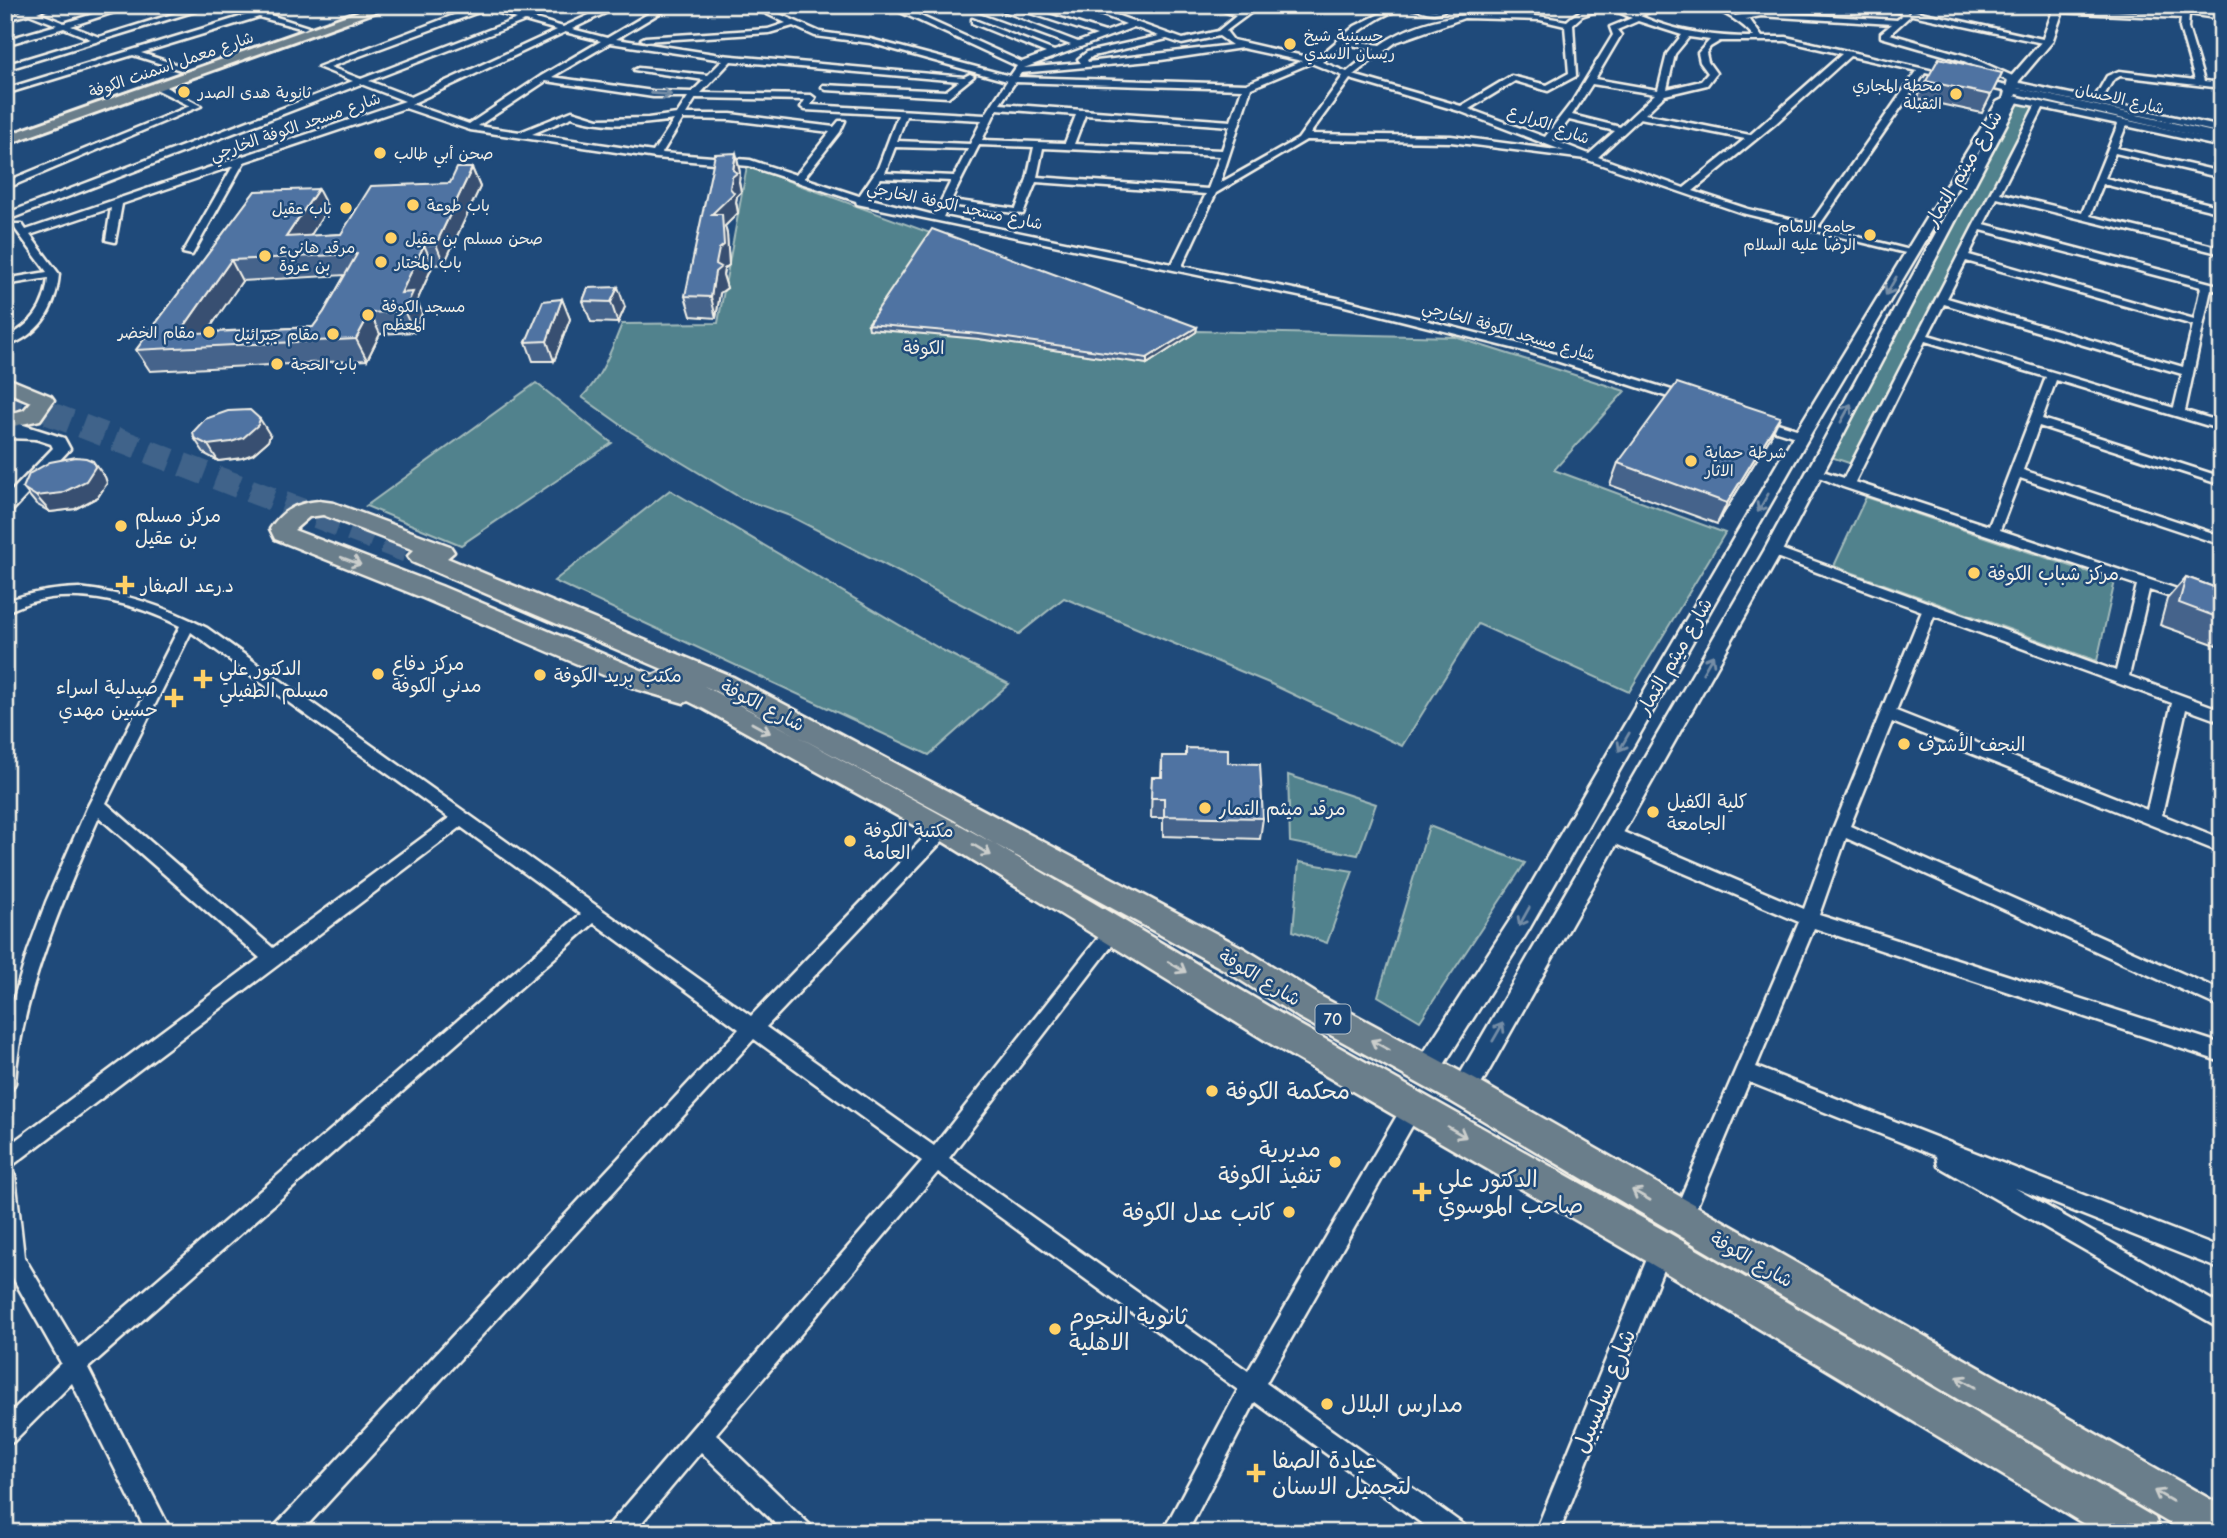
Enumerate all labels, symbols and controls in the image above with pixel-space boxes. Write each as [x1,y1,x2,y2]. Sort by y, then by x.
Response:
place label: حسينية شيخ ريسان الاسدي [1304,27,1395,65]
street label: شارع معمل اسمنت الكوفة [87,28,257,104]
marker: حسينية شيخ ريسان الاسدي [1282,36,1298,52]
place label: محطة المجاري الثقيلة [1852,77,1942,113]
street label: شارع الاحسان [2073,80,2166,120]
marker: ثانوية هدى الصدر [176,84,192,100]
place label: ثانوية هدى الصدر [196,84,312,103]
marker: محطة المجاري الثقيلة [1948,86,1964,102]
one-way arrow [649,88,671,101]
street label: شارع مسجد الكوفة الخارجي [208,89,385,169]
street label: شارع الكرار ع [1505,102,1592,150]
street label: شارع ميثم التمار [1920,107,2010,233]
marker: صحن أبي طالب [372,145,388,161]
place label: صحن أبي طالب [394,145,493,168]
street label: شارع مسجد الكوفة الخارجي [864,179,1044,238]
marker: باب طوعة [405,197,421,213]
place label: باب طوعة [427,197,490,216]
place label: باب عقيل [272,200,332,218]
marker: باب عقيل [338,200,354,216]
place label: جامع الامام الرضا عليه السلام [1743,218,1856,257]
marker: جامع الامام الرضا عليه السلام [1862,227,1878,243]
marker: صحن مسلم بن عقيل [383,230,399,246]
place label: صحن مسلم بن عقيل [405,230,543,251]
place label: مرقد هانيء بن عروة [279,239,355,275]
marker: مرقد هانيء بن عروة [257,248,273,264]
marker: باب المختار [373,254,389,270]
place label: باب المختار [393,254,462,272]
one-way arrow [1883,275,1897,295]
place label: مسجد الكوفة المعظم [382,298,465,337]
street label: شارع مسجد الكوفة الخارجي [1419,298,1597,369]
marker: مسجد الكوفة المعظم [360,307,376,323]
place label: مقام الخضر [116,324,195,345]
marker: مقام الخضر [201,324,217,340]
place label: مقام جبرائيل [234,326,319,347]
marker: مقام جبرائيل [325,326,341,342]
district label: الكوفة [903,338,945,359]
marker: باب الحجة [269,356,285,372]
place label: باب الحجة [291,356,357,374]
one-way arrow [1839,403,1853,423]
place label: شرطة حماية الاثار [1703,444,1787,480]
marker: شرطة حماية الاثار [1683,453,1699,469]
one-way arrow [1756,492,1770,512]
place label: مركز مسلم بن عقيل [135,505,221,549]
marker: مركز مسلم بن عقيل [113,518,129,534]
one-way arrow [340,556,362,569]
place label: مركز شباب الكوفة [1988,563,2119,586]
marker: مركز شباب الكوفة [1966,565,1982,581]
marker: د.رعد الصفار [115,575,135,595]
place label: د.رعد الصفار [139,575,234,597]
street label: شارع ميثم التمار [1632,594,1720,721]
place label: مركز دفاع مدني الكوفة [392,653,482,702]
one-way arrow [1701,654,1715,674]
place label: الدكتور علي مسلم الطفيلي [219,658,329,707]
place label: مكتب بريد الكوفة [554,665,682,688]
marker: مركز دفاع مدني الكوفة [370,666,386,682]
marker: مكتب بريد الكوفة [532,667,548,683]
marker: الدكتور علي مسلم الطفيلي [193,669,213,689]
street label: شارع الكوفة [716,675,808,738]
place label: صيدلية اسراء حسين مهدي [56,677,158,724]
marker: صيدلية اسراء حسين مهدي [164,688,184,708]
one-way arrow [751,721,771,735]
one-way arrow [1617,731,1631,751]
place label: النجف الأشرف [1918,732,2025,756]
marker: النجف الأشرف [1896,736,1912,752]
place label: كلية الكفيل الجامعة [1667,791,1747,835]
place label: مرقد ميثم التمار [1218,798,1346,823]
marker: مرقد ميثم التمار [1197,800,1213,816]
marker: كلية الكفيل الجامعة [1645,804,1661,820]
place label: مكتبة الكوفة العامة [864,820,954,864]
marker: مكتبة الكوفة العامة [842,833,858,849]
one-way arrow [971,843,991,857]
one-way arrow [1517,906,1531,926]
street label: شارع الكوفة [1214,945,1304,1012]
one-way arrow [1167,959,1186,974]
road number: 70 [1316,1004,1350,1034]
one-way arrow [1491,1022,1505,1042]
one-way arrow [1370,1038,1391,1051]
place label: محكمة الكوفة [1226,1078,1350,1106]
marker: محكمة الكوفة [1204,1083,1220,1099]
one-way arrow [1447,1125,1467,1139]
place label: مديرية تنفيذ الكوفة [1218,1136,1321,1190]
marker: مديرية تنفيذ الكوفة [1327,1154,1343,1170]
place label: الدكتور علي صاحب الموسوي [1438,1166,1583,1222]
marker: الدكتور علي صاحب الموسوي [1412,1182,1432,1202]
one-way arrow [1632,1188,1652,1202]
place label: كاتب عدل الكوفة [1123,1199,1275,1227]
marker: كاتب عدل الكوفة [1281,1204,1297,1220]
street label: شارع الكوفة [1706,1228,1796,1294]
place label: ثانوية النجوم الاهلية [1069,1303,1189,1356]
marker: ثانوية النجوم الاهلية [1047,1321,1063,1337]
street label: شارع سلسبيل [1567,1325,1643,1458]
one-way arrow [1956,1375,1976,1389]
place label: مدارس البلال [1341,1391,1463,1418]
marker: مدارس البلال [1319,1396,1335,1412]
place label: عيادة الصفا لتجميل الاسنان [1272,1447,1411,1500]
marker: عيادة الصفا لتجميل الاسنان [1246,1463,1266,1483]
one-way arrow [2153,1489,2173,1503]

